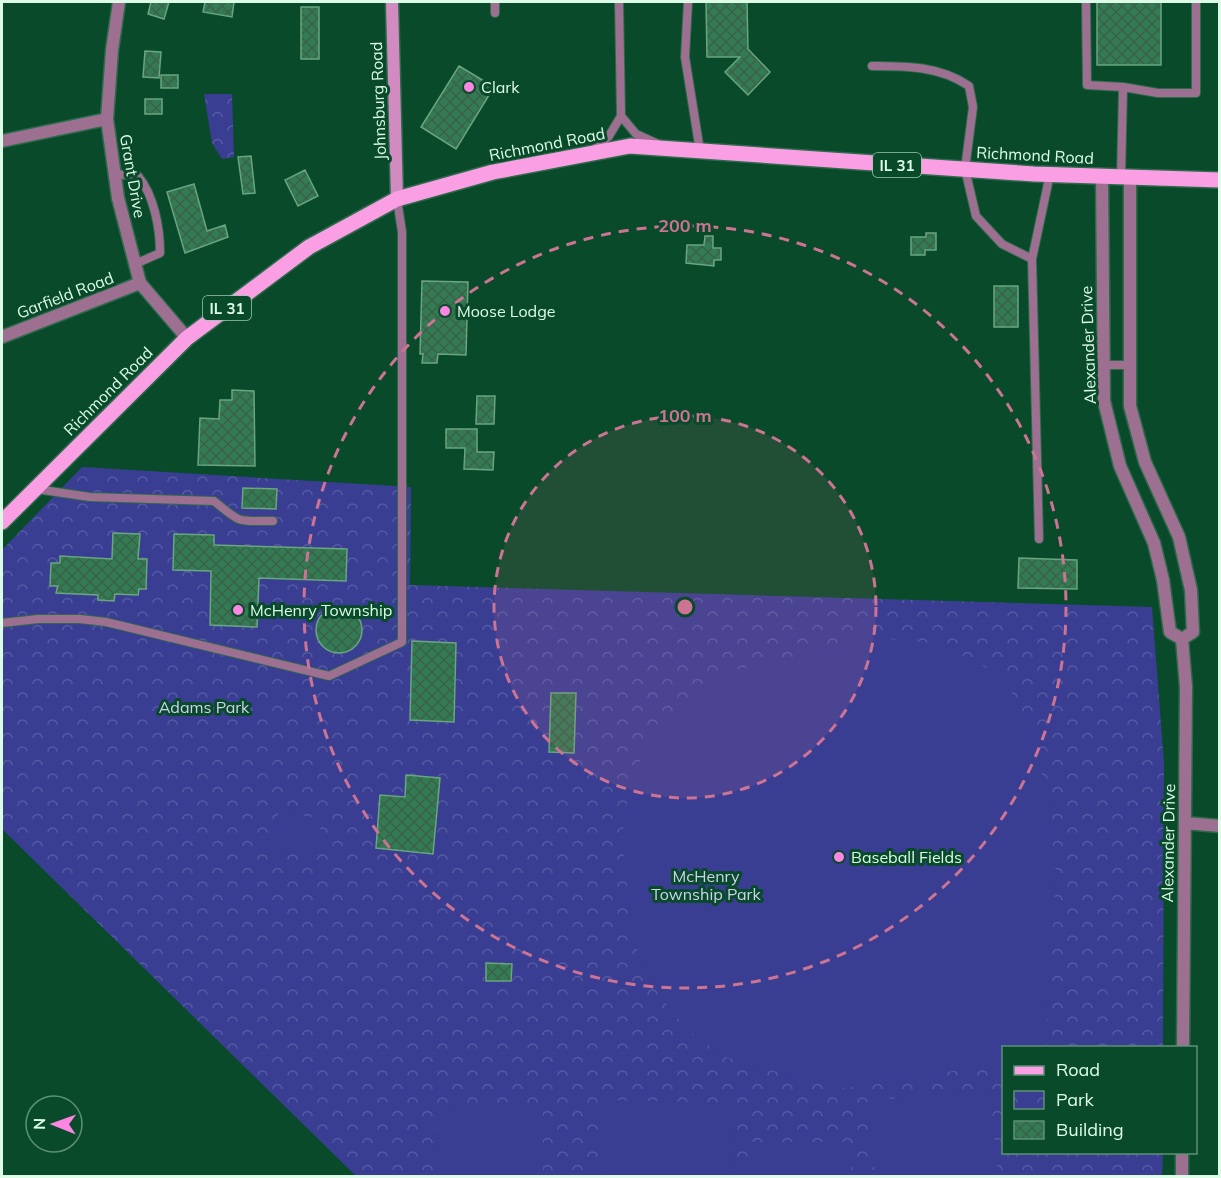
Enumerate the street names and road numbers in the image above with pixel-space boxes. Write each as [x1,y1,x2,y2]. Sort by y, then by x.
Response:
street label: Johnsburg Road [366,41,390,161]
street label: Richmond Road [487,123,607,165]
street label: Grant Drive [116,132,150,220]
street label: Richmond Road [976,142,1094,168]
road number: IL 31 [873,153,921,177]
street label: Garfield Road [14,267,116,323]
street label: Alexander Drive [1076,285,1100,405]
road number: IL 31 [203,296,251,320]
street label: Richmond Road [59,342,157,440]
street label: Alexander Drive [1157,784,1179,902]

